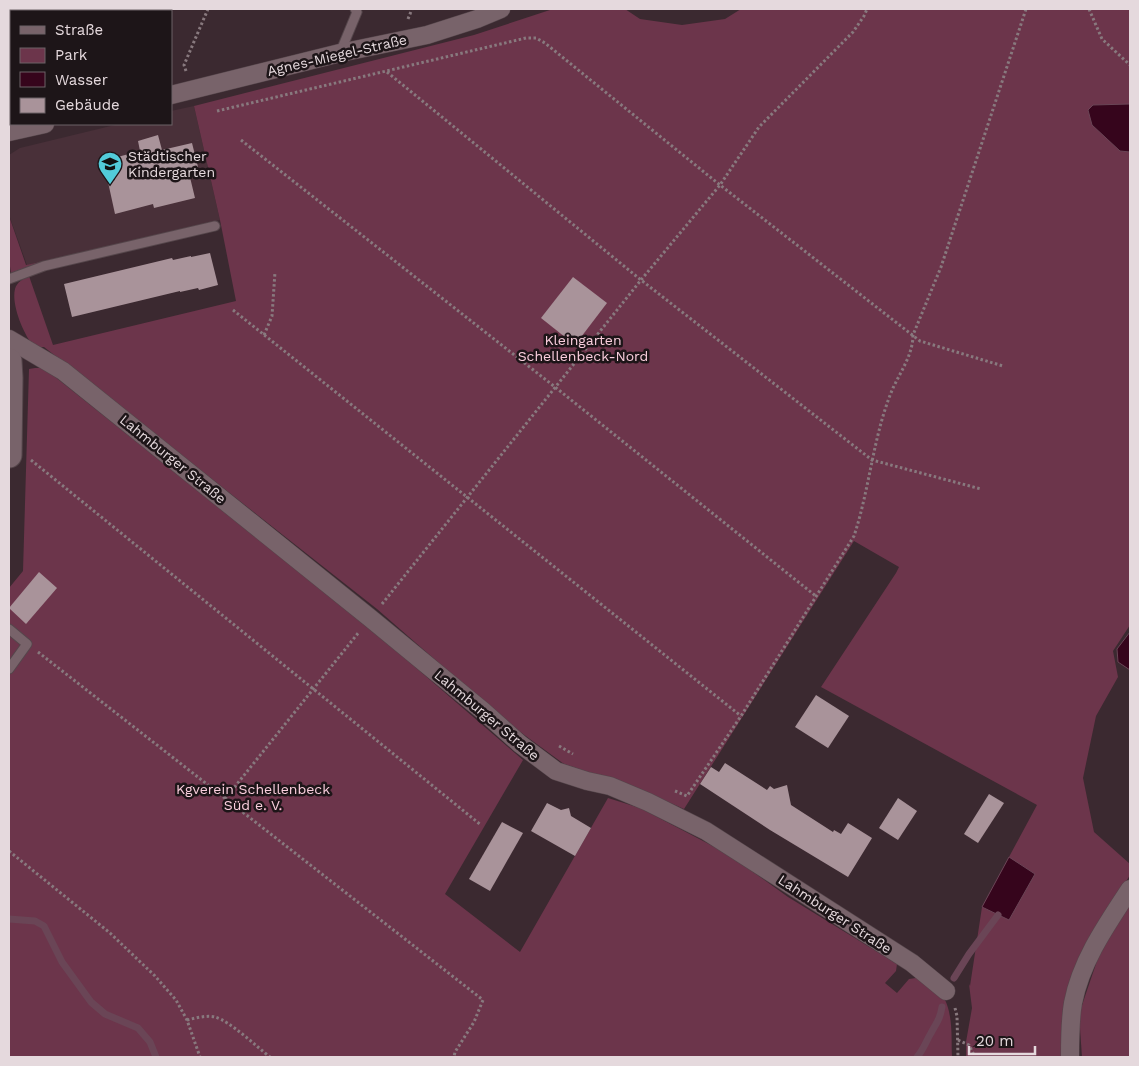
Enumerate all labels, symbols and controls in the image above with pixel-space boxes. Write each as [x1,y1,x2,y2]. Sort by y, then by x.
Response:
legend [10,10,172,125]
text: Straße [55,21,103,39]
street label: Agnes-Miegel-Straße [266,31,408,79]
text: Park [55,46,88,64]
text: Wasser [55,71,108,89]
text: Gebäude [55,96,120,114]
place label: Städtischer Kindergarten [128,148,215,180]
school or university icon: Städtischer Kindergarten [97,151,123,185]
park label: Kleingarten Schellenbeck-Nord [518,332,648,364]
street label: Lahmburger Straße [117,411,229,507]
street label: Lahmburger Straße [431,667,543,763]
park label: Kgverein Schellenbeck Süd e. V. [176,781,330,813]
street label: Lahmburger Straße [775,871,895,957]
scale bar [969,1024,1035,1056]
text: 20 m [976,1032,1014,1050]

